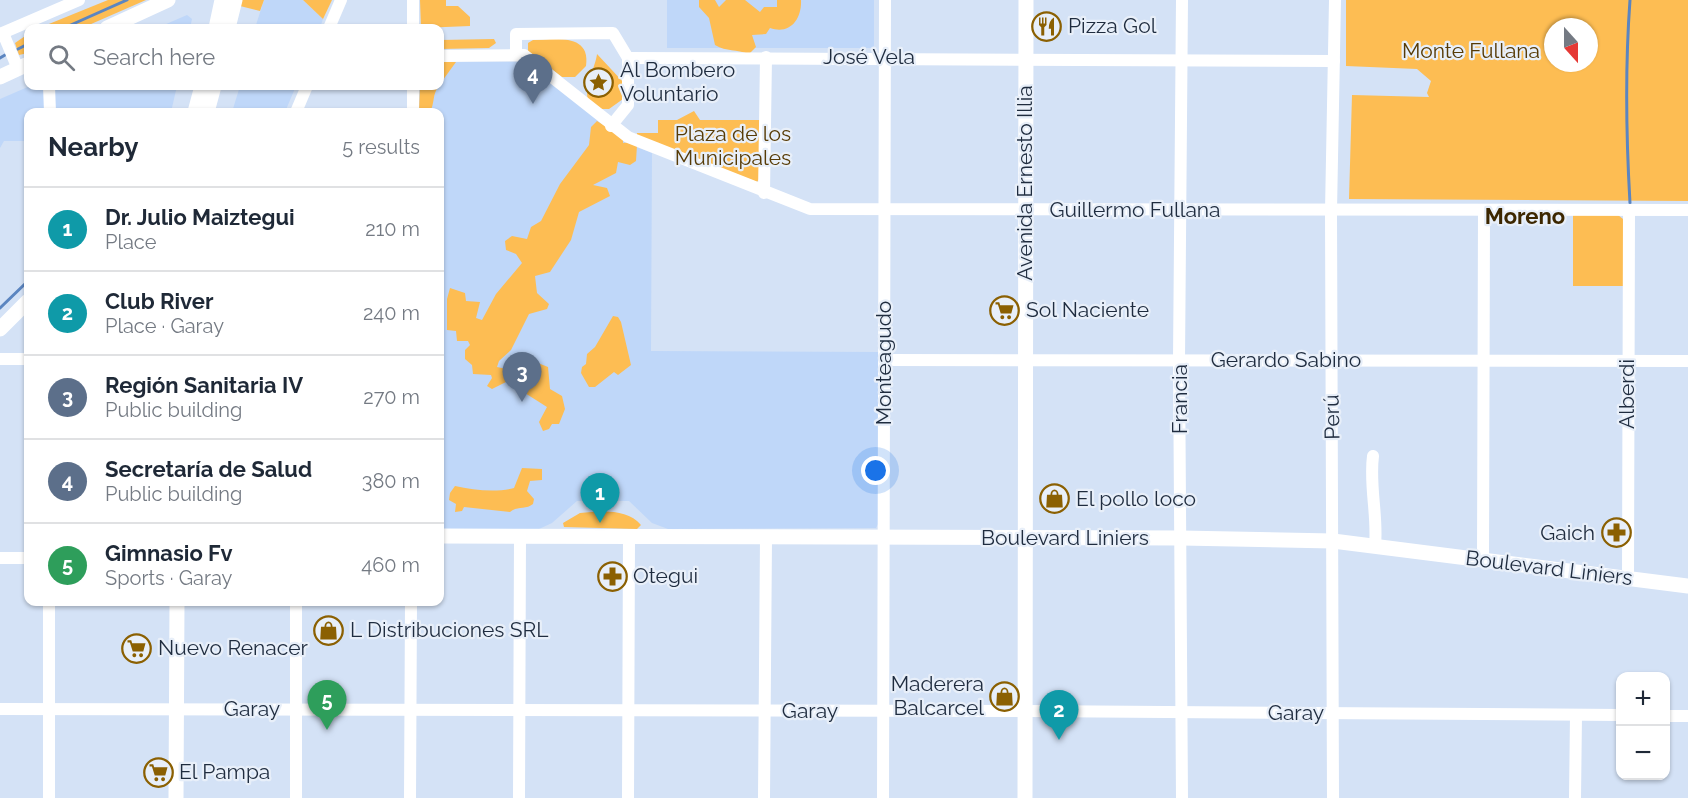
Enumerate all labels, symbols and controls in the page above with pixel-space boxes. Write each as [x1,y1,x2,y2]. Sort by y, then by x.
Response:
restaurant icon: Pizza Gol [1031,10,1063,42]
place label: Pizza Gol [1068,13,1157,38]
north arrow [1544,18,1598,72]
search box [24,24,444,90]
park label: Monte Fullana [1402,38,1540,63]
icon: search [45,41,78,74]
text: Search here [93,44,215,70]
street label: José Vela [823,44,915,69]
pin: 4 [514,54,552,104]
place label: Al Bombero Voluntario [620,57,735,106]
place icon: Al Bombero Voluntario [583,66,615,98]
street label: Avenida Ernesto Illia [1012,85,1037,281]
park label: Plaza de los Municipales [675,121,791,170]
text: Nearby [48,132,138,162]
text: 5 results [342,135,420,159]
street label: Guillermo Fullana [1049,197,1221,222]
district label: Moreno [1485,203,1565,229]
text: Dr. Julio Maiztegui [105,204,295,230]
text: 1 [63,217,72,241]
text: 210 m [365,217,420,241]
text: Place [105,230,156,254]
text: Club River [105,288,213,314]
supermarket icon: Sol Naciente [989,294,1021,326]
place label: Sol Naciente [1026,297,1149,322]
text: 2 [62,301,73,325]
text: 240 m [363,301,420,325]
street label: Monteagudo [871,301,896,425]
text: Place · Garay [105,314,224,338]
street label: Gerardo Sabino [1211,347,1361,372]
pin: 3 [502,352,542,402]
street label: Alberdi [1614,359,1639,429]
street label: Francia [1167,364,1192,434]
text: Región Sanitaria IV [105,372,303,398]
text: 3 [62,385,73,409]
text: 270 m [363,385,420,409]
street label: Perú [1319,394,1344,440]
text: Public building [105,398,242,422]
text: Secretaría de Salud [105,456,312,482]
your location [861,456,890,485]
text: 4 [62,469,73,493]
text: 380 m [362,469,420,493]
pin: 1 [580,474,620,523]
text: Public building [105,482,242,506]
shop icon: El pollo loco [1039,483,1071,515]
place label: El pollo loco [1076,486,1196,511]
pharmacy icon: Gaich [1600,517,1632,549]
place label: Gaich [1540,520,1595,545]
street label: Boulevard Liniers [981,525,1149,550]
text: Gimnasio Fv [105,540,233,566]
street label: Boulevard Liniers [1464,545,1634,590]
text: 5 [62,553,73,577]
text: 460 m [361,553,420,577]
pharmacy icon: Otegui [596,560,628,592]
place label: Otegui [633,563,698,588]
text: Sports · Garay [105,566,232,590]
shop icon: L Distribuciones SRL [313,614,345,646]
place label: L Distribuciones SRL [350,617,549,642]
supermarket icon: Nuevo Renacer [121,632,153,664]
place label: Nuevo Renacer [158,635,309,660]
place label: Maderera Balcarcel [891,671,984,720]
map controls [1616,672,1670,780]
button: + [1616,672,1670,726]
pin: 5 [308,680,346,730]
shop icon: Maderera Balcarcel [989,680,1021,712]
pin: 2 [1040,690,1078,740]
street label: Garay [224,696,280,721]
street label: Garay [782,698,838,723]
street label: Garay [1268,700,1324,725]
button: − [1616,726,1670,780]
supermarket icon: El Pampa [142,756,174,788]
place label: El Pampa [179,759,270,784]

